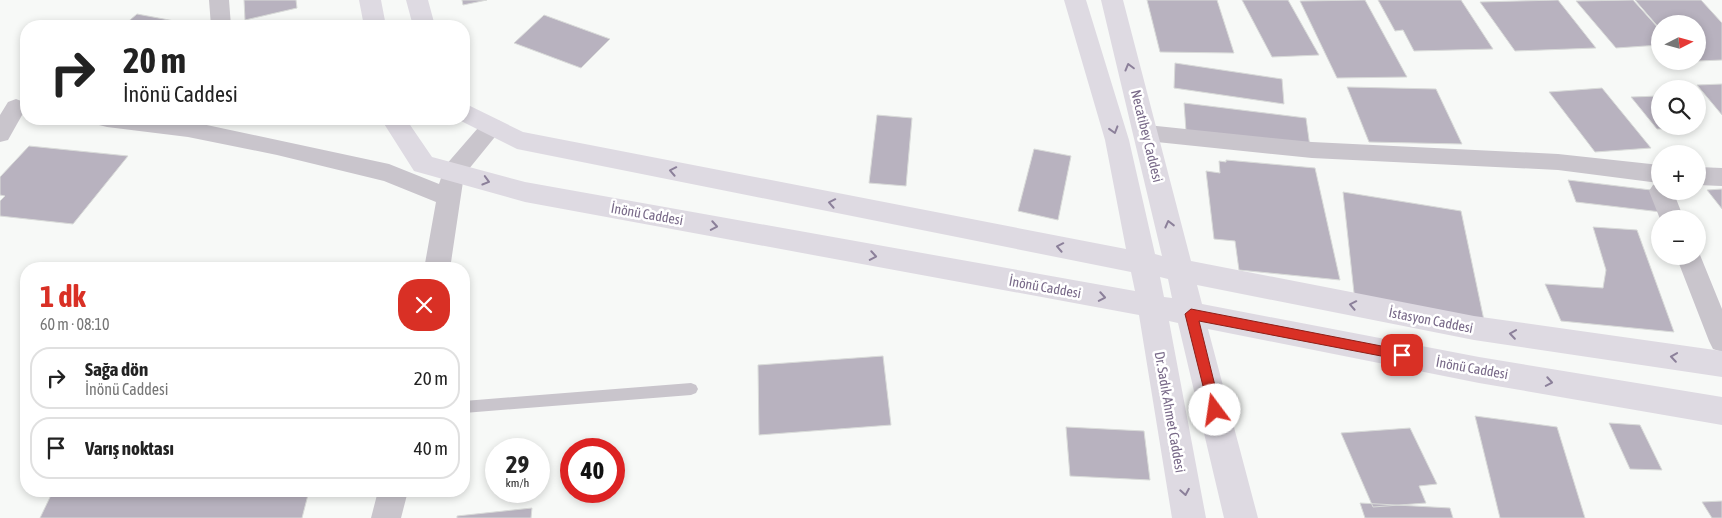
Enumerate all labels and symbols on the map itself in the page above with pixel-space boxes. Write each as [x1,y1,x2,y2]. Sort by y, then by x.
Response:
north arrow [1651,15,1706,70]
one-way arrow [1125,63,1135,71]
street label: Necatibey Caddesi [1128,88,1166,184]
one-way arrow [1109,126,1119,134]
one-way arrow [668,166,677,177]
one-way arrow [481,175,490,186]
one-way arrow [828,198,837,208]
street label: İnönü Caddesi [610,200,684,228]
one-way arrow [1164,220,1175,229]
one-way arrow [709,221,718,231]
one-way arrow [1056,243,1065,253]
one-way arrow [869,250,878,260]
street label: İnönü Caddesi [1008,273,1082,301]
one-way arrow [1098,292,1106,302]
one-way arrow [1349,300,1357,311]
street label: İstasyon Caddesi [1388,304,1474,336]
one-way arrow [1508,329,1516,340]
pin [1381,334,1423,376]
street label: Dr. Sadık Ahmet Caddesi [1151,350,1189,474]
one-way arrow [1669,352,1678,362]
street label: İnönü Caddesi [1435,354,1509,382]
one-way arrow [1544,376,1553,386]
position arrow [1188,383,1240,435]
speed limit sign: 40 [560,438,625,503]
one-way arrow [1179,488,1189,497]

